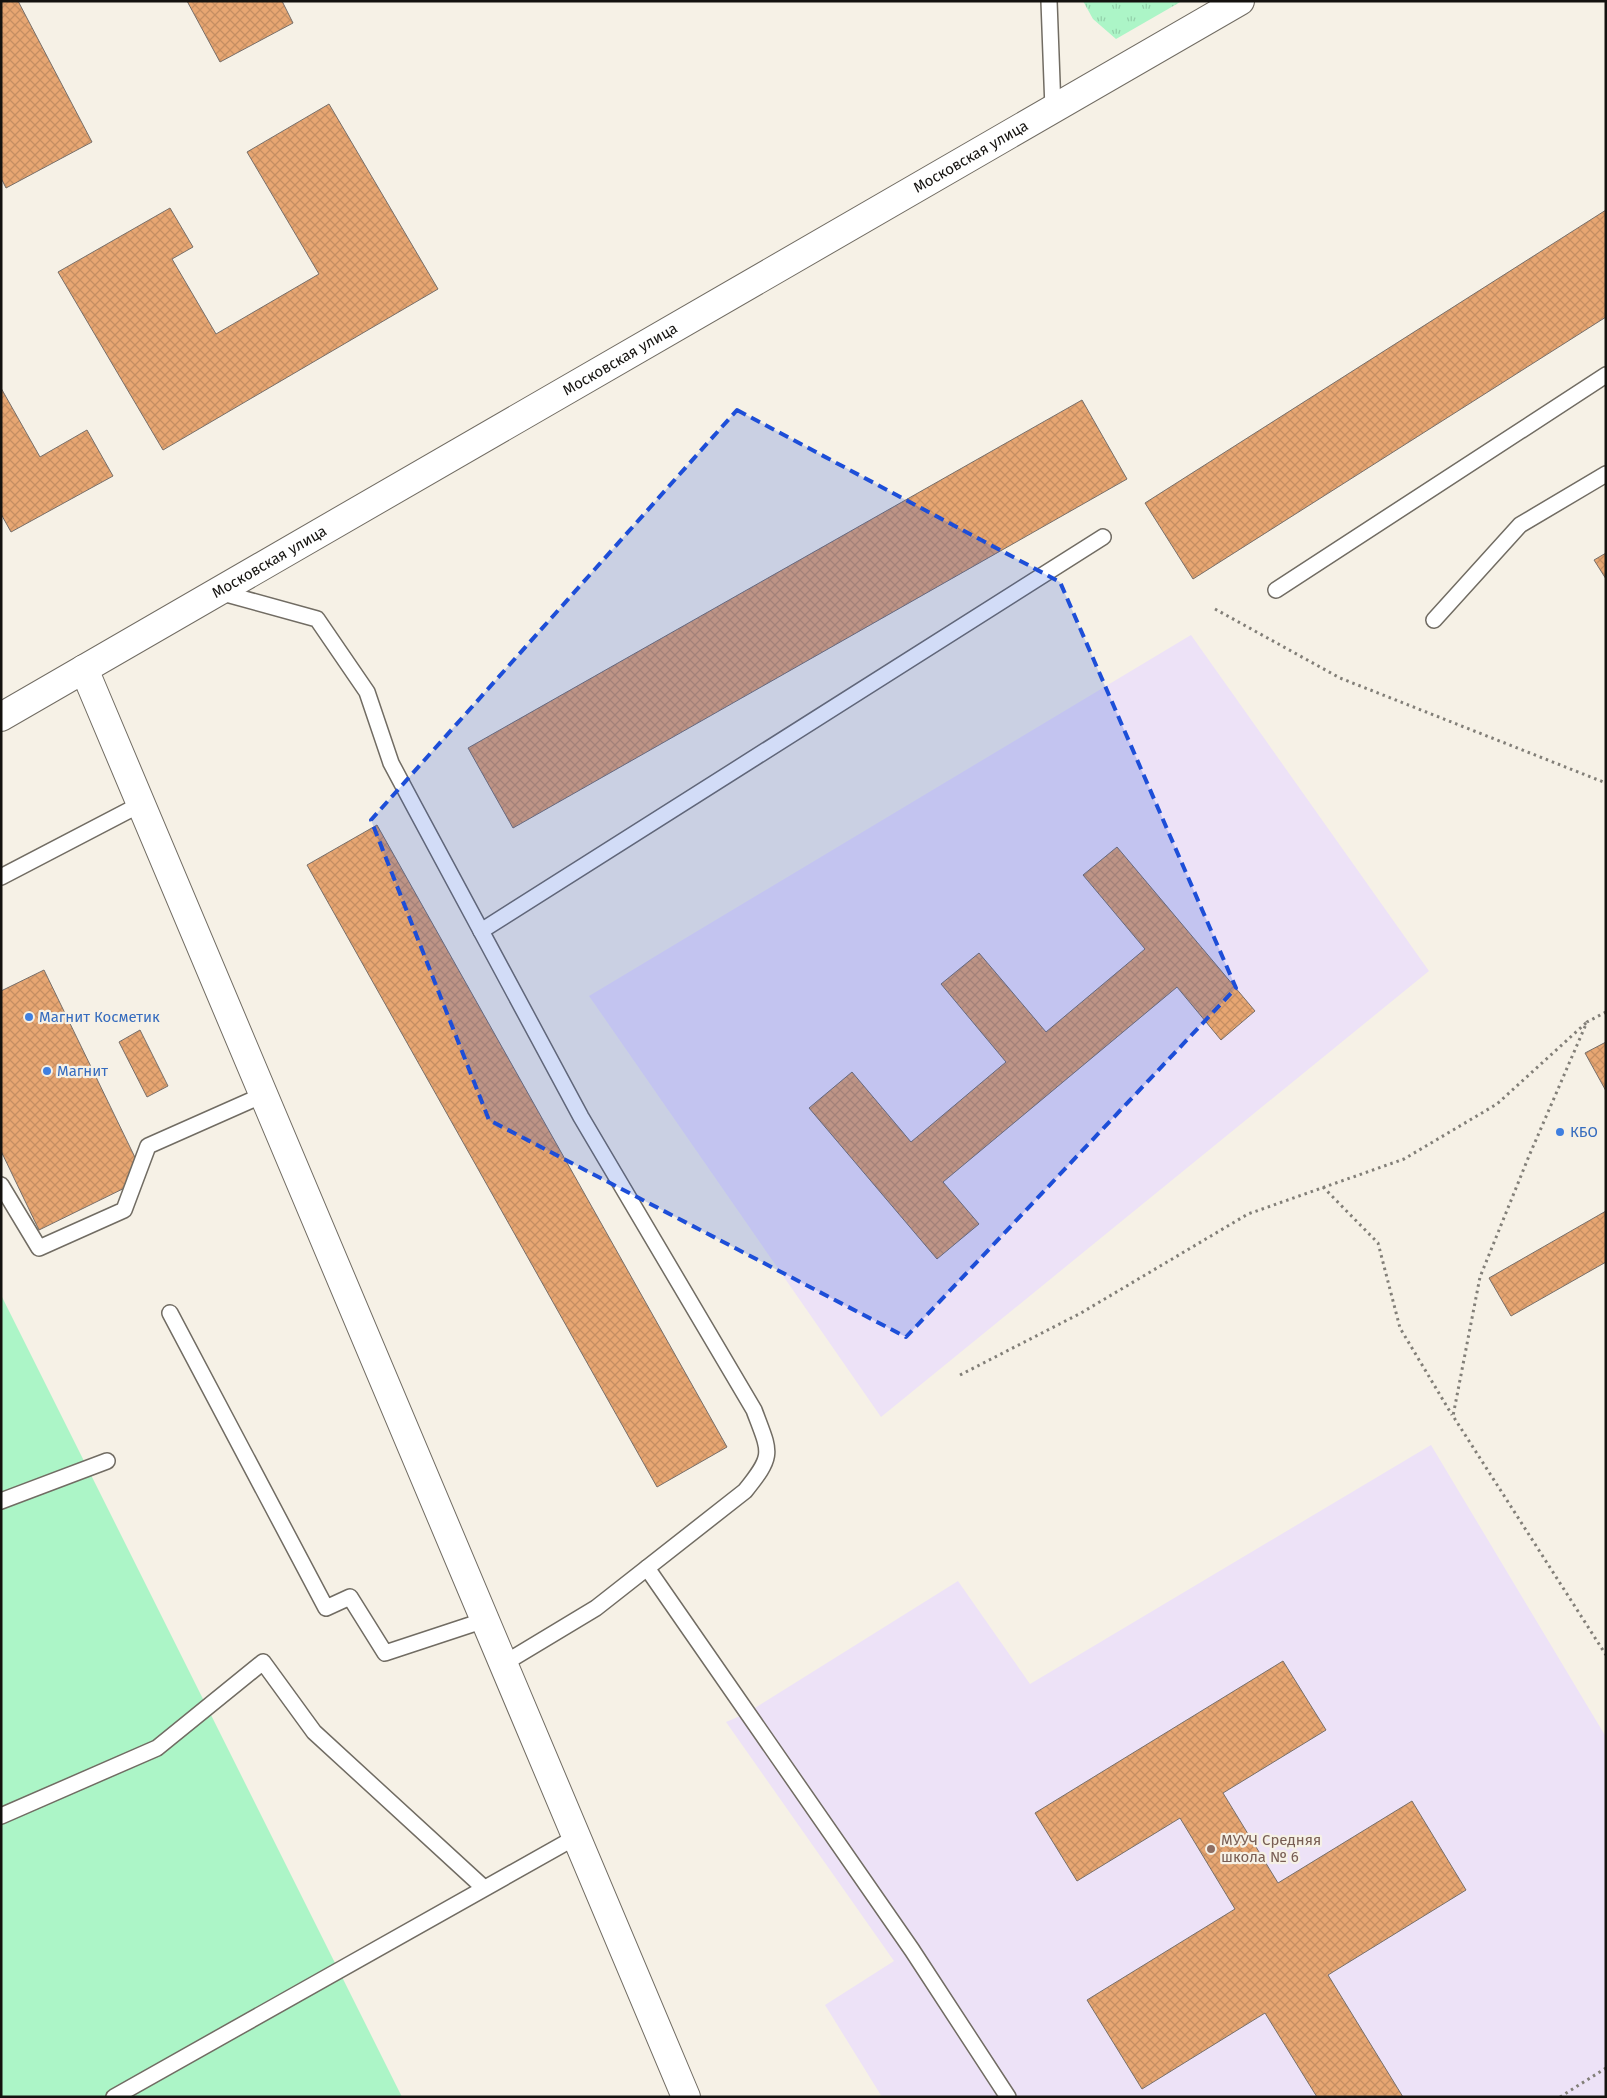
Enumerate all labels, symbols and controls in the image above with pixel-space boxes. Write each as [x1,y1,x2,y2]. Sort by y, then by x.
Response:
street label: Московская улица [910,116,1031,197]
street label: Московская улица [560,319,681,399]
street label: Московская улица [209,522,330,602]
place label: Магнит Косметик [39,1008,160,1026]
marker: Магнит Косметик [23,1011,35,1023]
place label: Магнит [57,1062,108,1080]
marker: Магнит [41,1065,53,1077]
place label: КБО [1570,1123,1598,1141]
marker: КБО [1554,1126,1566,1138]
place label: МУУЧ Средняя школа № 6 [1221,1831,1321,1866]
marker: МУУЧ Средняя школа № 6 [1205,1843,1217,1855]

